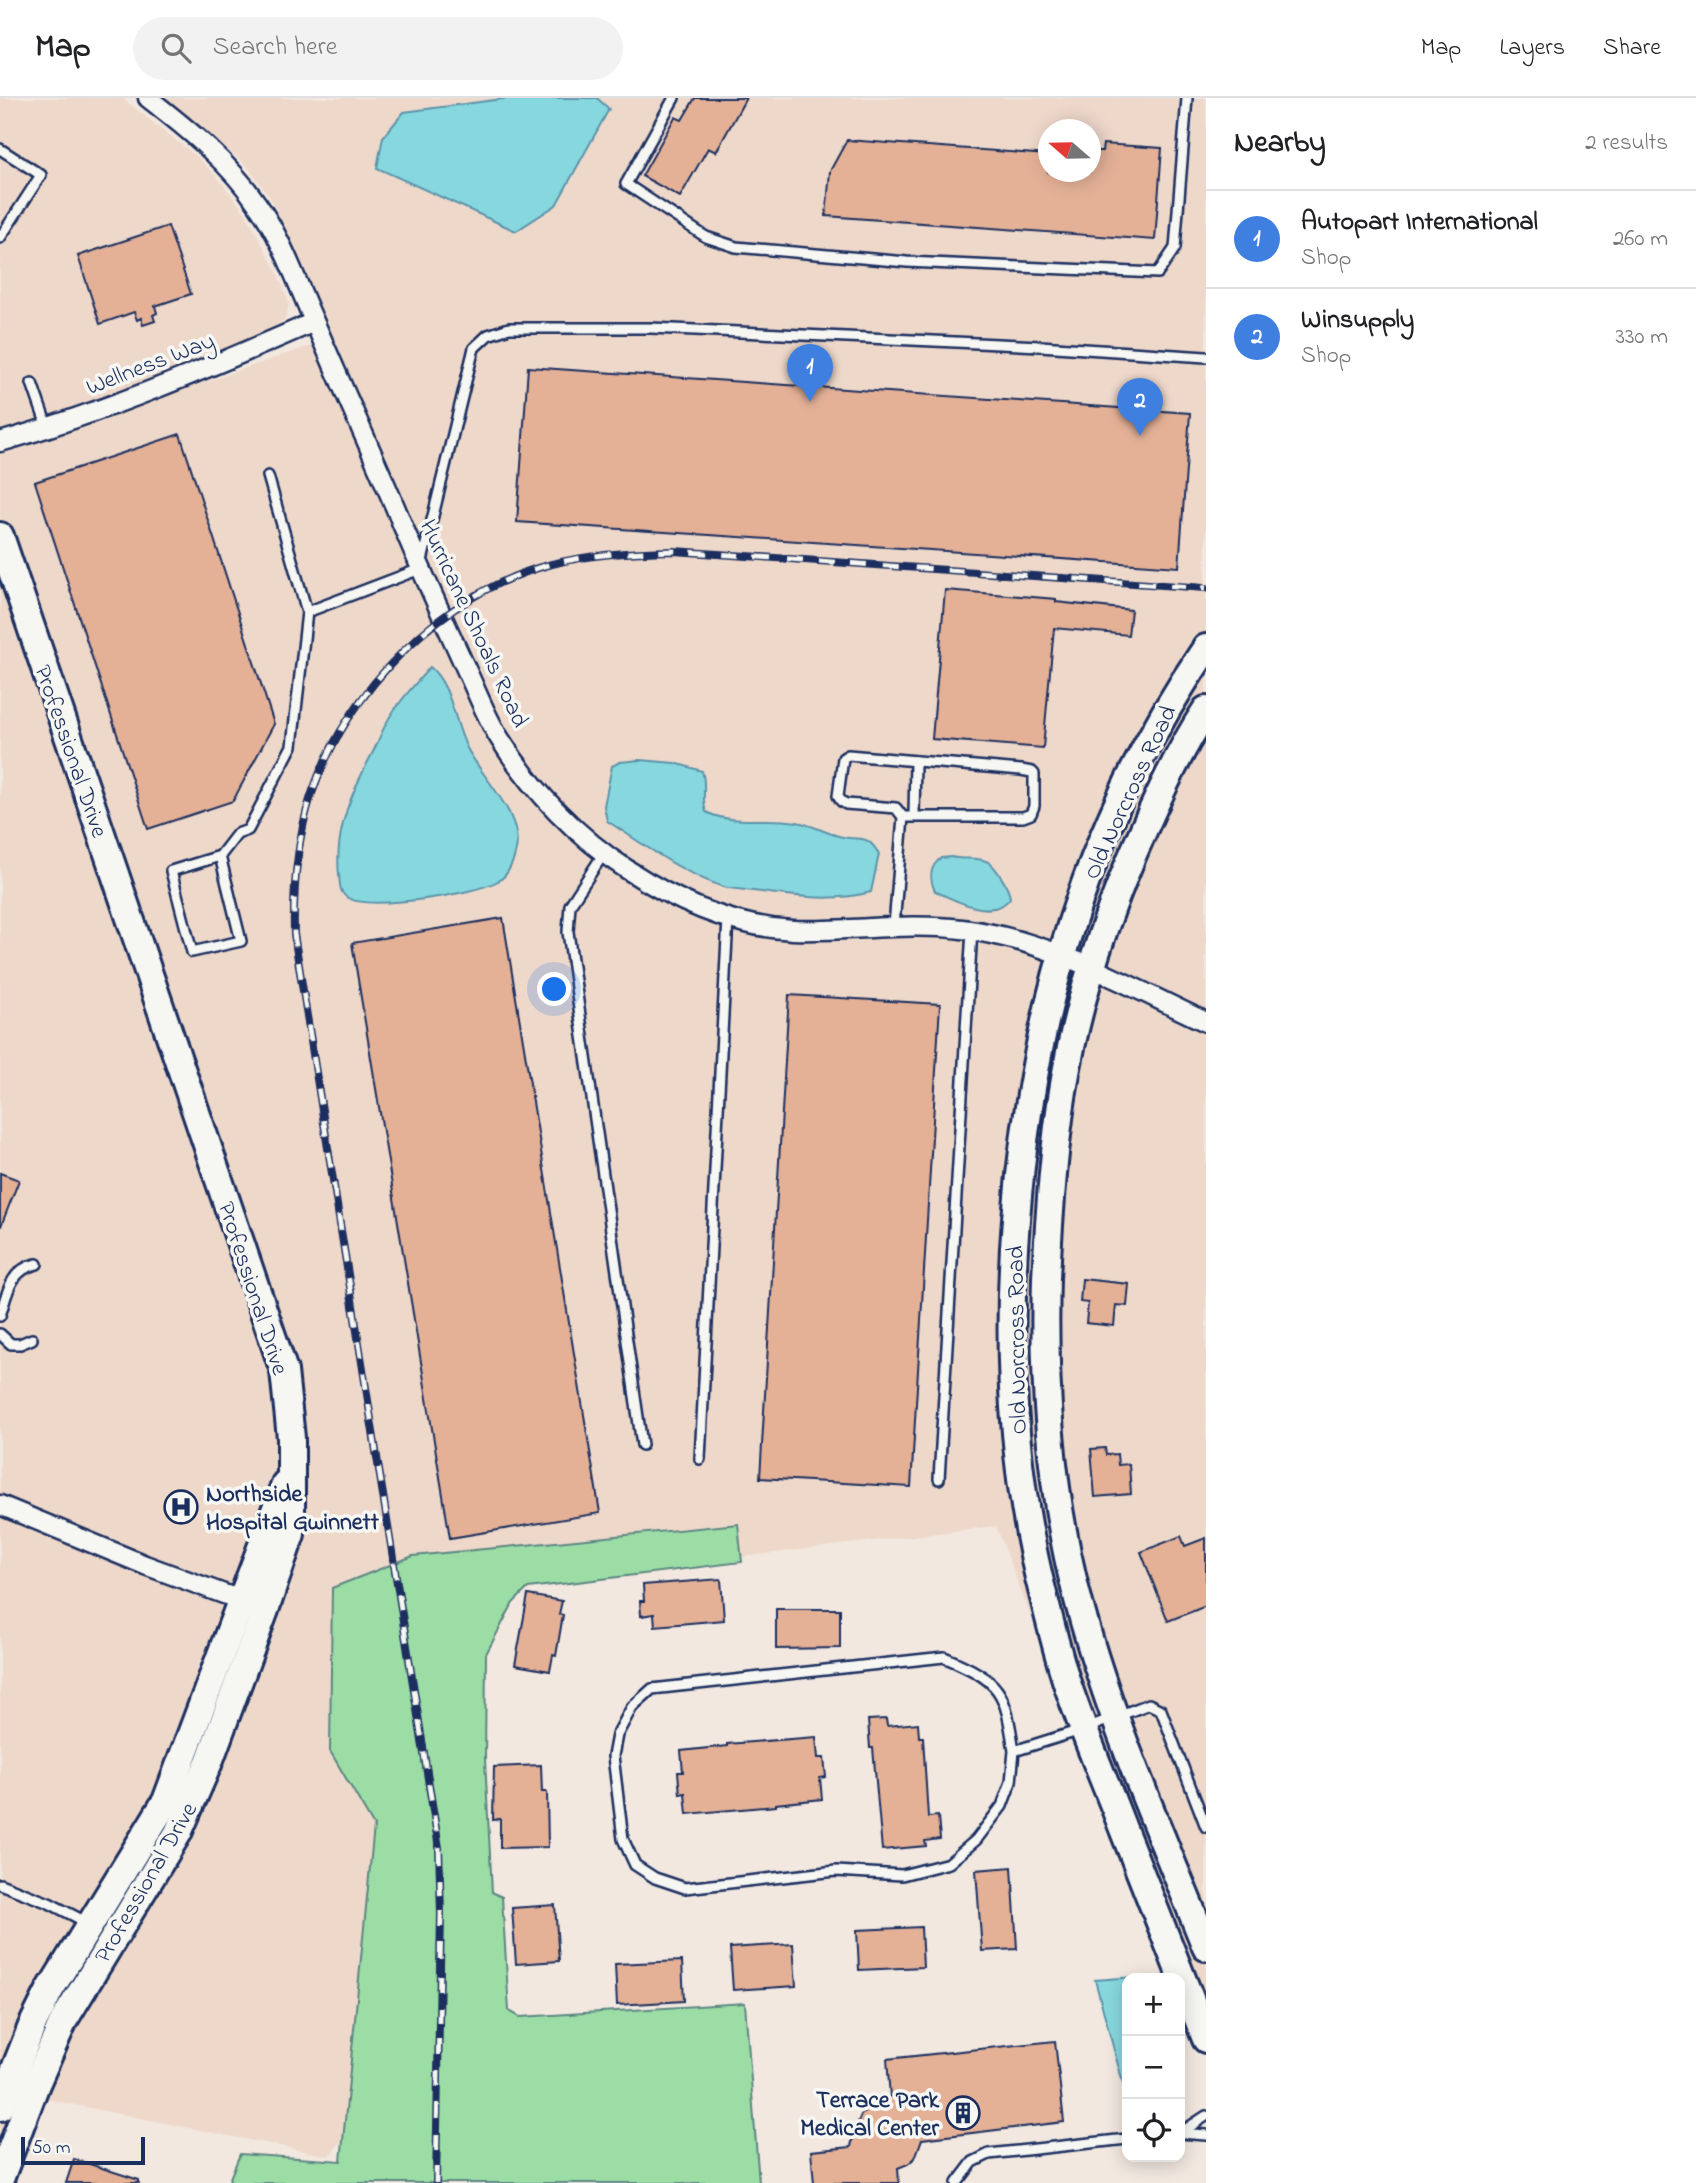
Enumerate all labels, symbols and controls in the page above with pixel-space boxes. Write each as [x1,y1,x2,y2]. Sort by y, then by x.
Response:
search box [133,17,623,80]
text: Map [35,24,91,72]
icon: search [157,29,195,67]
text: Search here [213,29,337,67]
text: Map [1421,31,1461,66]
text: Layers [1499,31,1565,66]
text: Share [1603,31,1661,66]
north arrow [1038,119,1101,182]
text: Nearby [1234,122,1326,166]
text: 2 results [1585,127,1668,160]
text: Autopart International [1301,204,1538,242]
text: 1 [1253,223,1261,256]
text: 260 m [1613,223,1668,256]
text: Shop [1301,242,1351,275]
text: Winsupply [1301,302,1414,340]
text: 2 [1251,321,1263,354]
text: 330 m [1615,321,1668,354]
street label: Wellness Way [81,325,221,407]
text: Shop [1301,340,1351,373]
pin: 1 [787,344,833,402]
pin: 2 [1117,378,1163,436]
street label: Hurricane Shoals Road [409,514,537,734]
street label: Professional Drive [24,661,116,843]
street label: Old Norcross Road [1076,700,1187,886]
your location [537,972,571,1006]
street label: Professional Drive [207,1198,296,1380]
street label: Old Norcross Road [999,1245,1038,1435]
place label: Northside Hospital Gwinnett [206,1478,380,1541]
hospital icon: Northside Hospital Gwinnett [162,1488,200,1526]
street label: Professional Drive [87,1796,208,1970]
map controls [1122,1973,1185,2162]
button: + [1122,1973,1185,2036]
button: − [1122,2036,1185,2099]
place label: Terrace Park Medical Center [800,2084,940,2147]
building icon: Terrace Park Medical Center [944,2094,982,2132]
button: locate [1122,2099,1185,2162]
scale bar [21,2134,145,2166]
text: 50 m [32,2135,71,2162]

